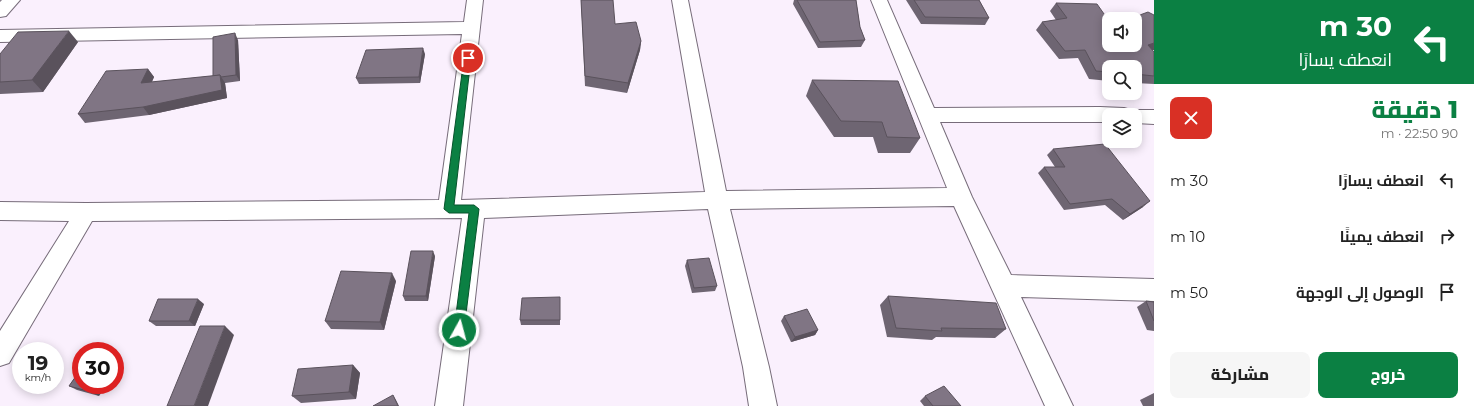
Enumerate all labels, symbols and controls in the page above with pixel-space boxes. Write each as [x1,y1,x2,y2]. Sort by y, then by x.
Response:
text: 30 m [1319,9,1392,43]
map controls [1102,12,1142,148]
button: sound [1102,12,1142,52]
icon: left [1406,16,1458,68]
pin [451,41,485,75]
icon: arrive [457,47,479,69]
text: انعطف يسارًا [1299,49,1392,71]
button: search [1102,60,1142,100]
text: 1 دقيقة [1372,95,1458,124]
button: close [1170,97,1212,139]
button: layers [1102,108,1142,148]
text: 90 m · 22:50 [1381,125,1458,141]
icon: left [1436,169,1458,191]
text: 30 m [1170,171,1208,190]
text: انعطف يسارًا [1338,171,1424,190]
icon: right [1436,225,1458,247]
text: 10 m [1170,227,1205,246]
text: انعطف يمينًا [1340,227,1424,246]
icon: arrive [1436,281,1458,303]
text: 50 m [1170,283,1208,302]
text: الوصول إلى الوجهة [1296,283,1424,302]
position arrow [438,309,480,351]
speed limit sign: 30 [72,342,124,394]
text: 19 [28,351,48,375]
button: مشاركة [1170,352,1310,398]
button: خروج [1318,352,1458,398]
text: km/h [25,371,51,384]

